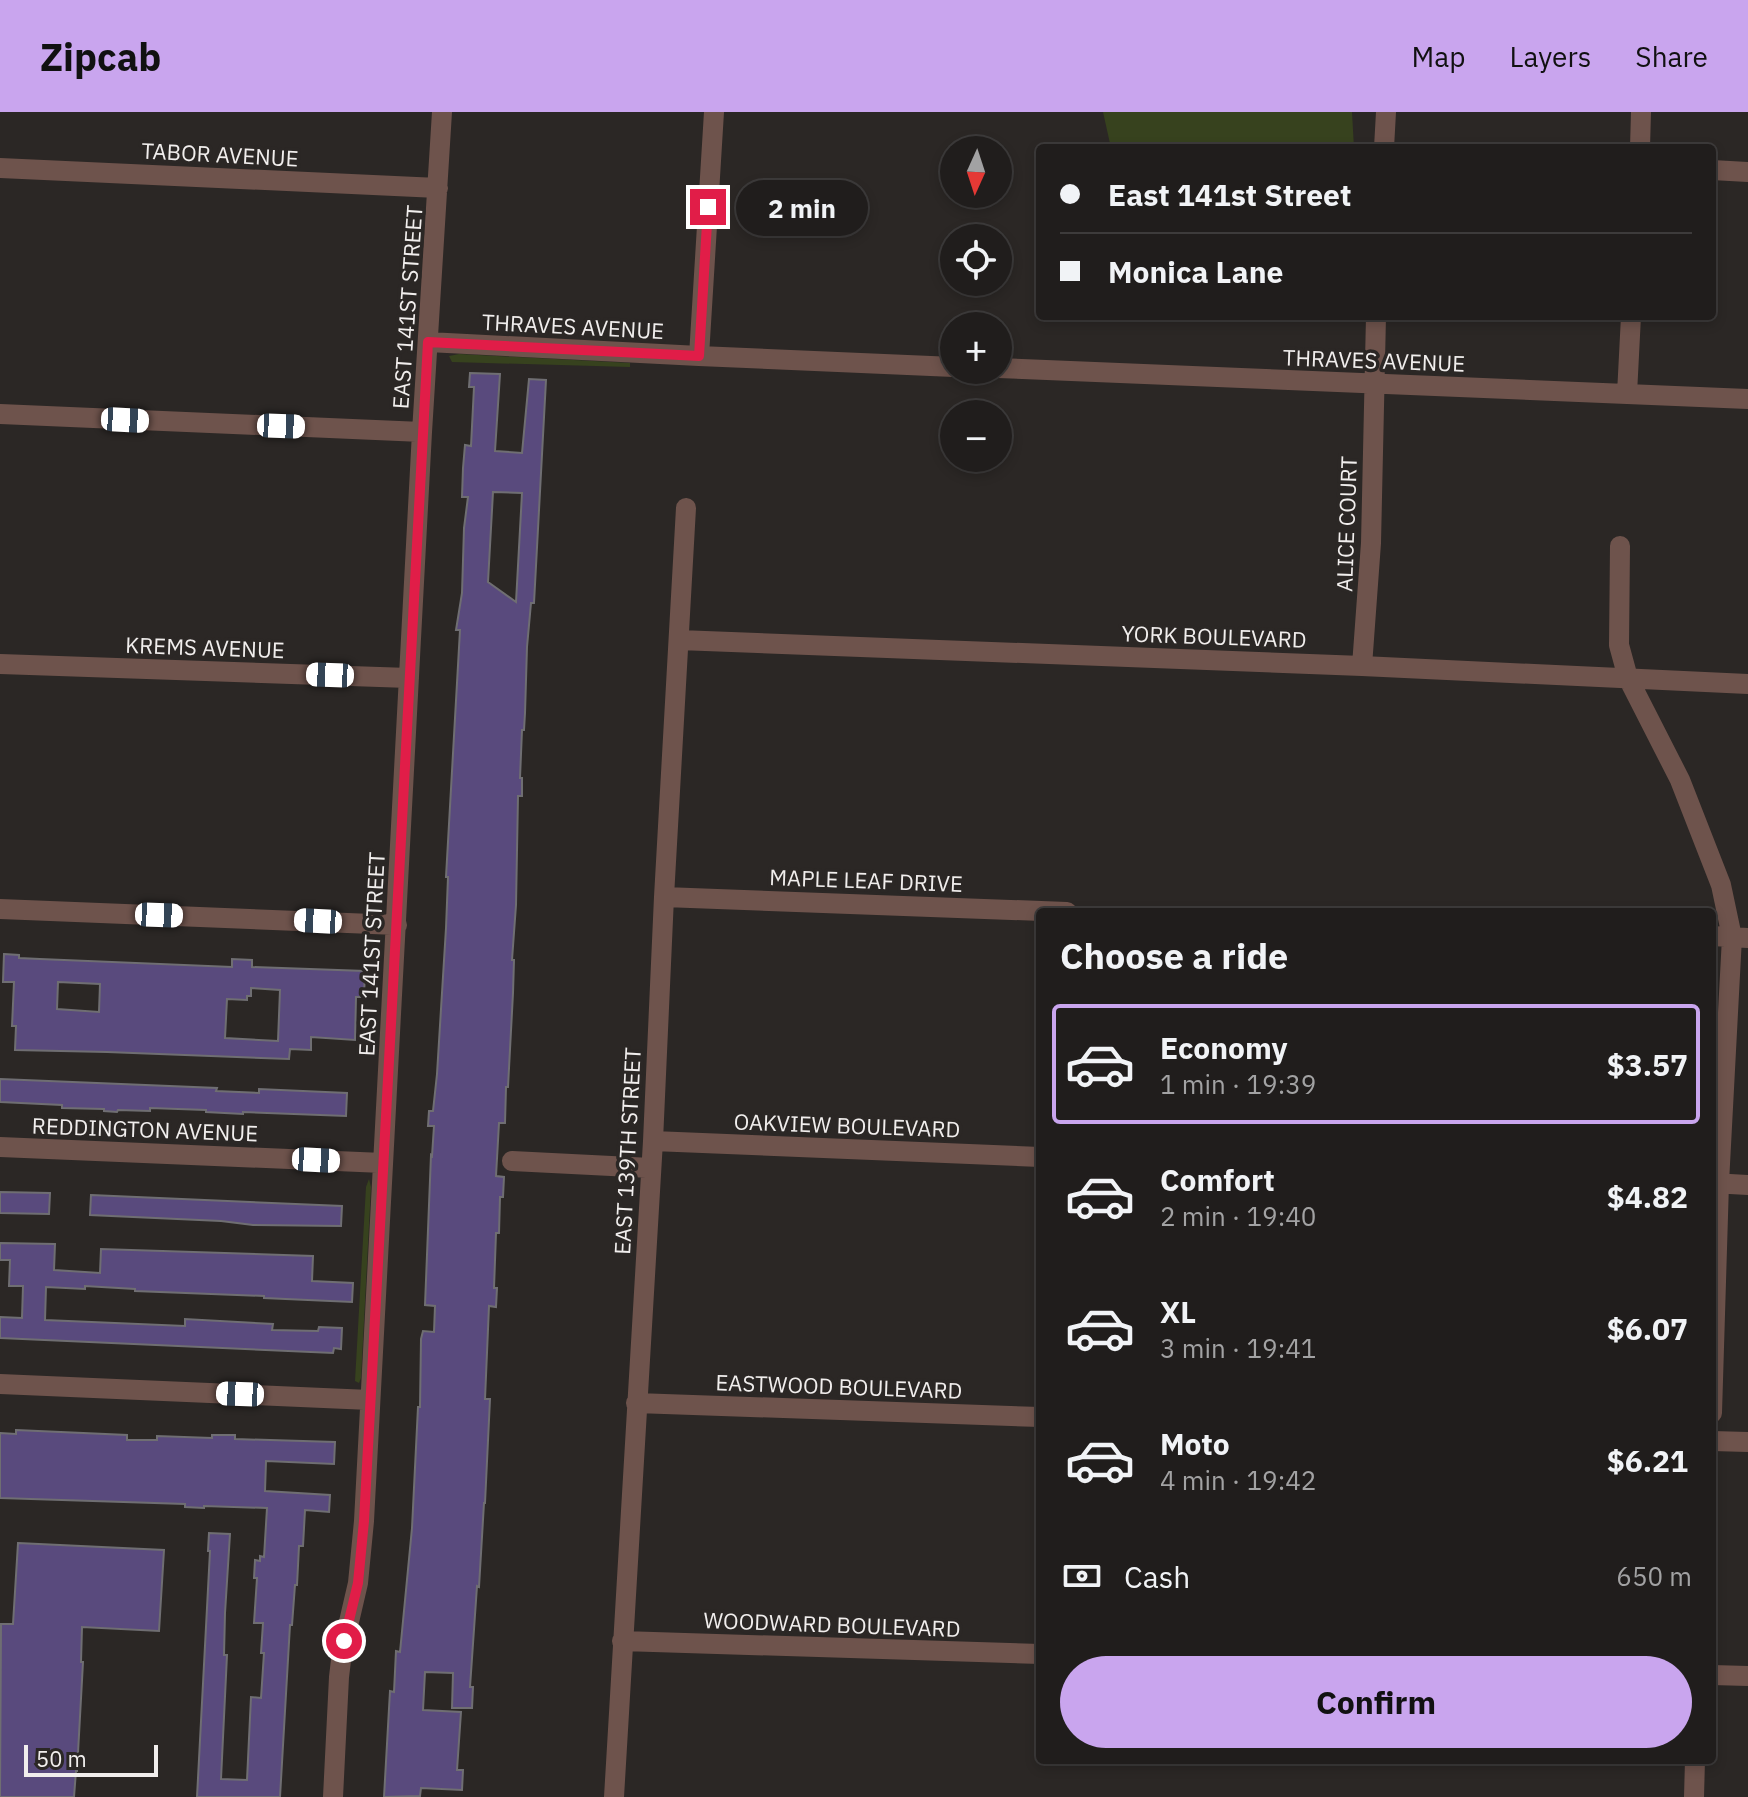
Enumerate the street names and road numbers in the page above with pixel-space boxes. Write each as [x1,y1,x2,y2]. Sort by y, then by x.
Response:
street label: TABOR AVENUE [141,135,299,173]
street label: EAST 141ST STREET [385,204,429,410]
street label: THRAVES AVENUE [481,307,665,345]
street label: THRAVES AVENUE [1282,342,1466,378]
street label: ALICE COURT [1329,455,1363,592]
street label: YORK BOULEVARD [1121,618,1307,654]
street label: KREMS AVENUE [125,630,285,664]
street label: EAST 141ST STREET [351,851,391,1057]
street label: MAPLE LEAF DRIVE [769,862,963,898]
street label: EAST 139TH STREET [607,1046,647,1255]
street label: OAKVIEW BOULEVARD [733,1107,961,1143]
street label: REDDINGTON AVENUE [31,1111,259,1147]
street label: EASTWOOD BOULEVARD [715,1367,963,1405]
street label: WOODWARD BOULEVARD [703,1605,961,1643]

